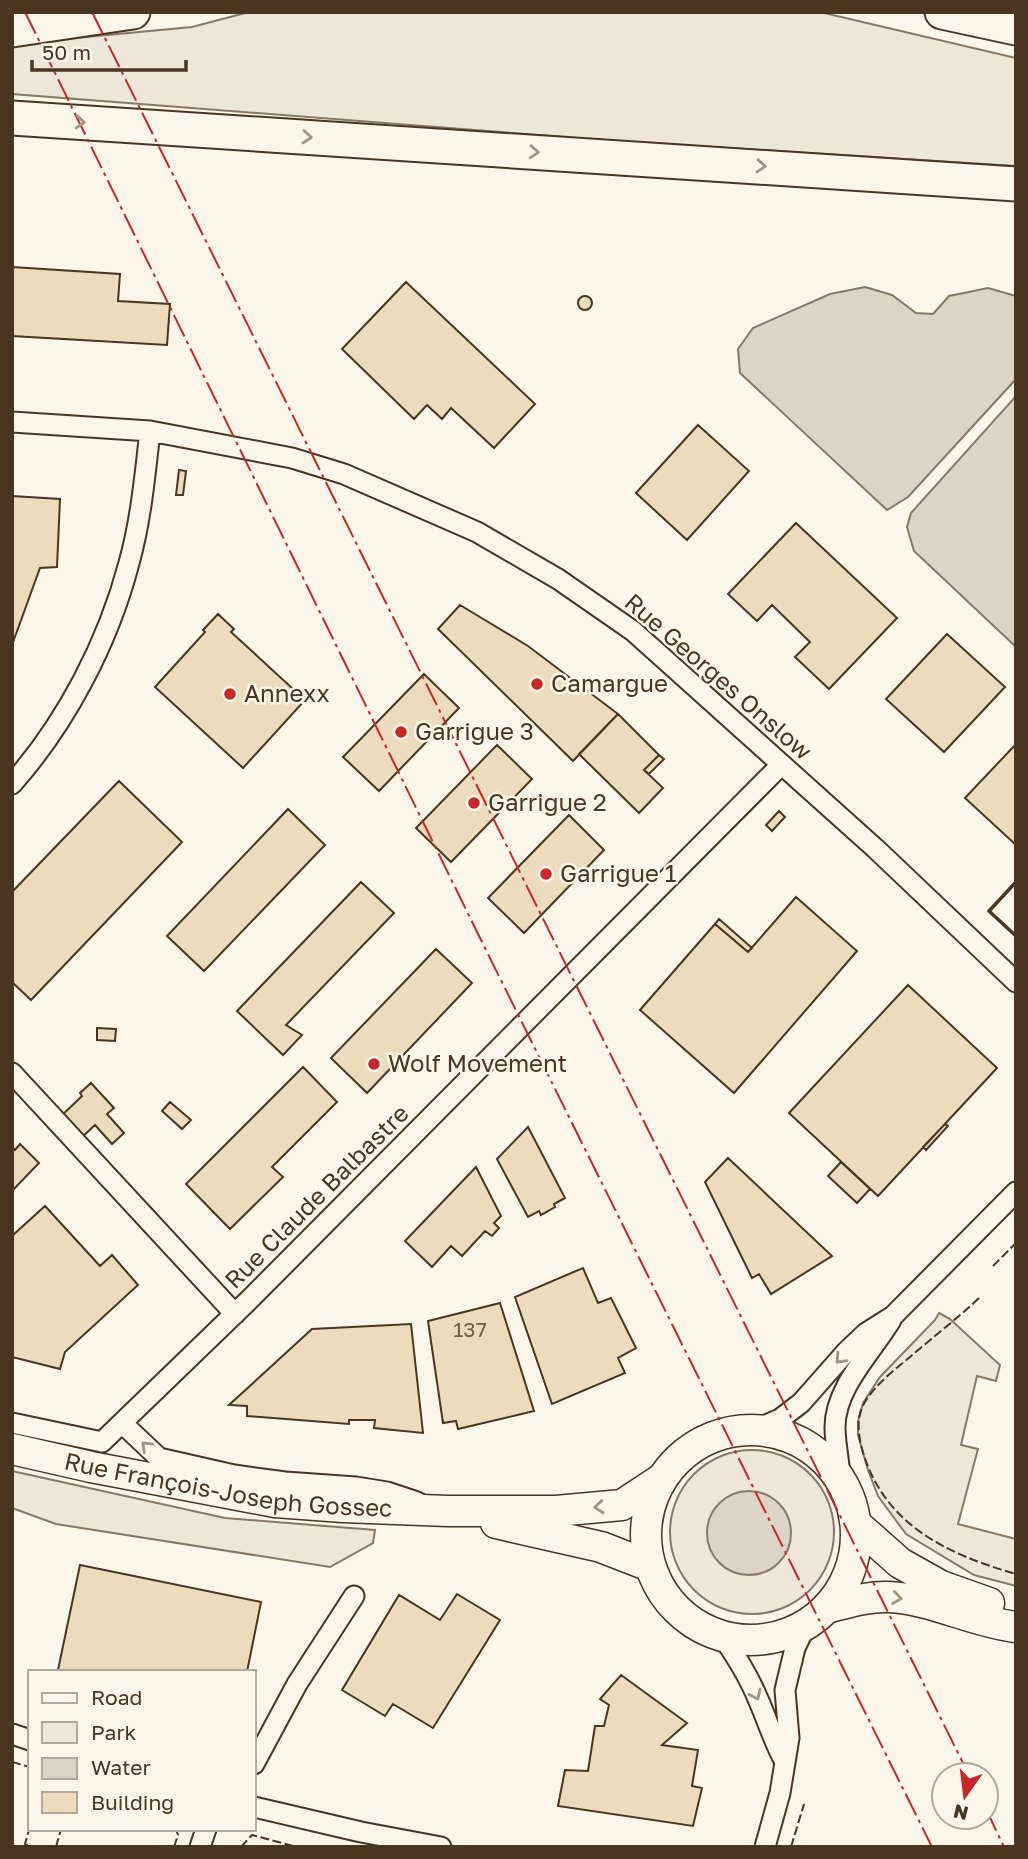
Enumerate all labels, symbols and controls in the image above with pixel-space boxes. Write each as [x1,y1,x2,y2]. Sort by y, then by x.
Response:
scale bar [32,28,186,72]
text: 50 m [42,39,91,65]
one-way arrow [75,115,86,130]
one-way arrow [302,129,313,144]
one-way arrow [529,144,540,159]
one-way arrow [756,159,767,174]
street label: Rue Georges Onslow [620,587,818,765]
place label: Camargue [551,668,668,697]
marker: Camargue [529,676,545,692]
place label: Annexx [244,678,330,707]
marker: Annexx [222,686,238,702]
place label: Garrigue 3 [415,716,534,745]
marker: Garrigue 3 [393,724,409,740]
place label: Garrigue 2 [488,787,607,816]
marker: Garrigue 2 [466,795,482,811]
place label: Garrigue 1 [560,858,676,887]
marker: Garrigue 1 [538,866,554,882]
place label: Wolf Movement [388,1048,567,1077]
marker: Wolf Movement [366,1056,382,1072]
street label: Rue Claude Balbastre [218,1098,414,1294]
house number: 137 [453,1316,487,1342]
one-way arrow [836,1351,849,1364]
one-way arrow [141,1441,154,1454]
street label: Rue François-Joseph Gossec [62,1445,393,1522]
one-way arrow [593,1499,604,1514]
one-way arrow [891,1591,903,1606]
legend [28,1670,256,1831]
text: Road [91,1684,142,1710]
one-way arrow [748,1688,762,1700]
text: Park [91,1719,137,1745]
text: Water [91,1754,151,1780]
north arrow [930,1761,1000,1831]
text: Building [91,1789,174,1815]
text: N [951,1800,971,1826]

